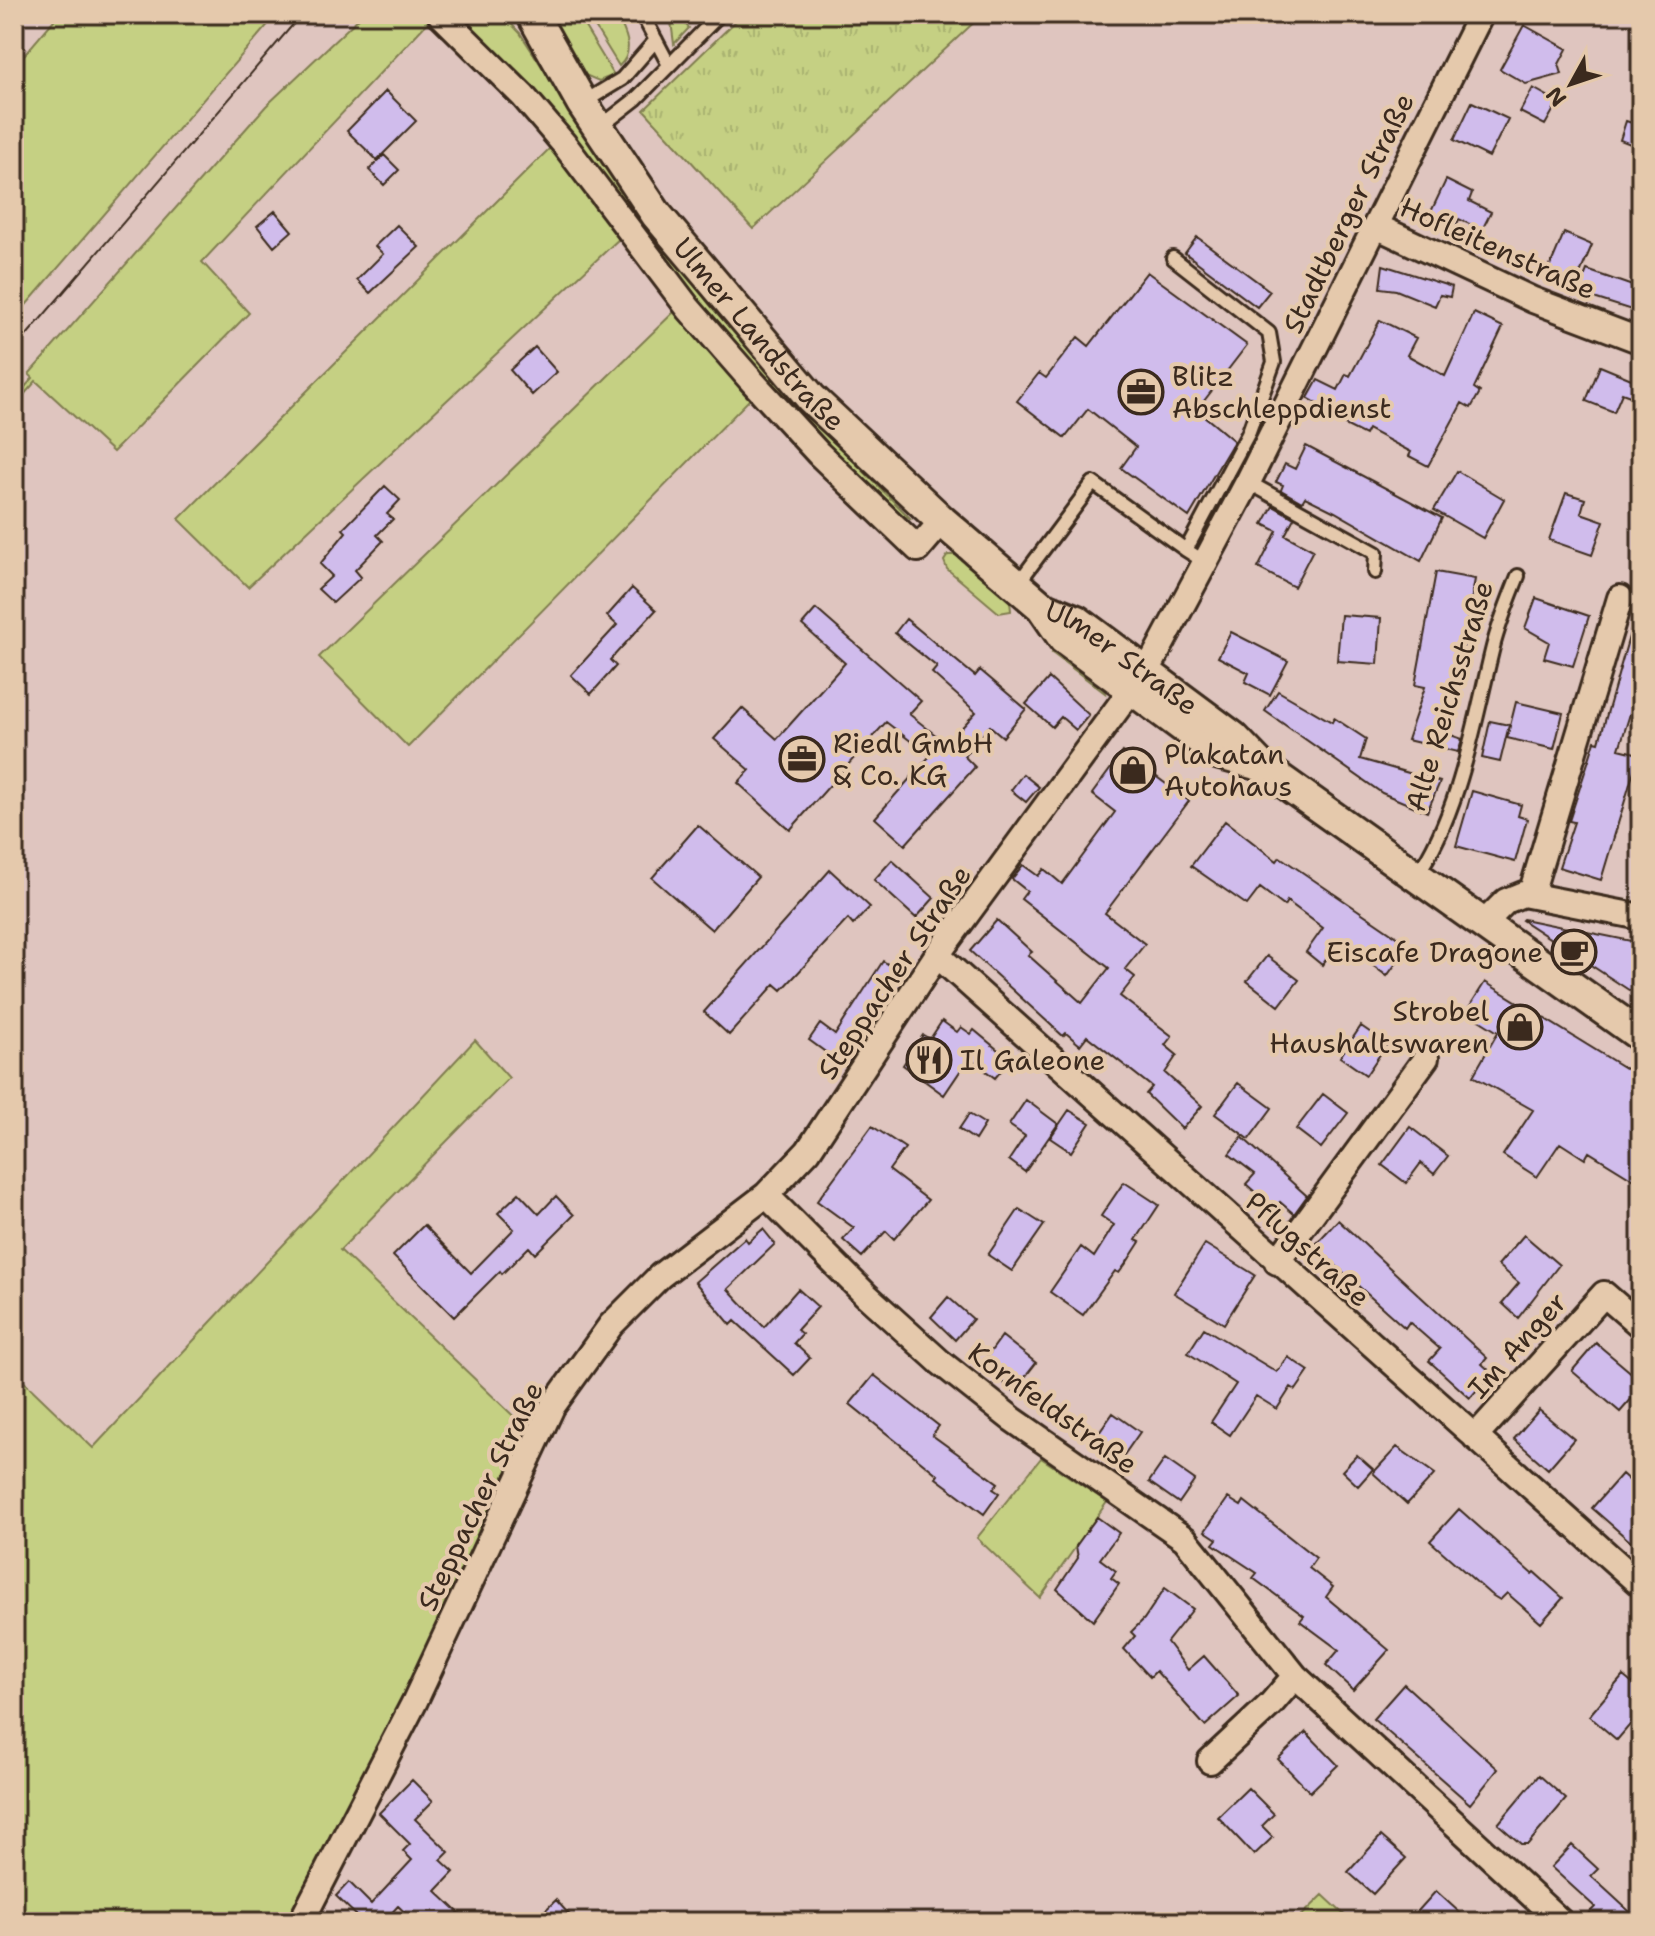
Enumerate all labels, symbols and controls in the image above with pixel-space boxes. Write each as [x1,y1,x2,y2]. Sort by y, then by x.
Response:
north arrow [1531,44,1611,124]
text: N [1539,81,1573,113]
street label: Stadtberger Straße [1273,87,1423,339]
street label: Hofleitenstraße [1394,188,1602,308]
street label: Ulmer Landstraße [665,229,853,439]
place label: Blitz Abschleppdienst [1172,357,1392,427]
office icon: Blitz Abschleppdienst [1117,368,1165,416]
street label: Alte Reichsstraße [1396,576,1502,816]
street label: Ulmer Straße [1040,591,1206,724]
place label: Riedl GmbH & Co. KG [833,724,993,794]
office icon: Riedl GmbH & Co. KG [778,735,826,783]
place label: Plakatan Autohaus [1164,735,1292,805]
shop icon: Plakatan Autohaus [1109,746,1157,794]
street label: Steppacher Straße [808,858,980,1086]
cafe icon: Eiscafe Dragone [1550,928,1598,976]
place label: Eiscafe Dragone [1326,933,1543,971]
place label: Strobel Haushaltswaren [1269,992,1490,1062]
shop icon: Strobel Haushaltswaren [1496,1003,1544,1051]
restaurant icon: Il Galeone [905,1036,953,1084]
place label: Il Galeone [960,1041,1105,1079]
street label: Pflugstraße [1237,1183,1379,1315]
street label: Im Anger [1459,1284,1575,1406]
street label: Kornfeldstraße [960,1333,1146,1483]
street label: Steppacher Straße [408,1375,552,1617]

